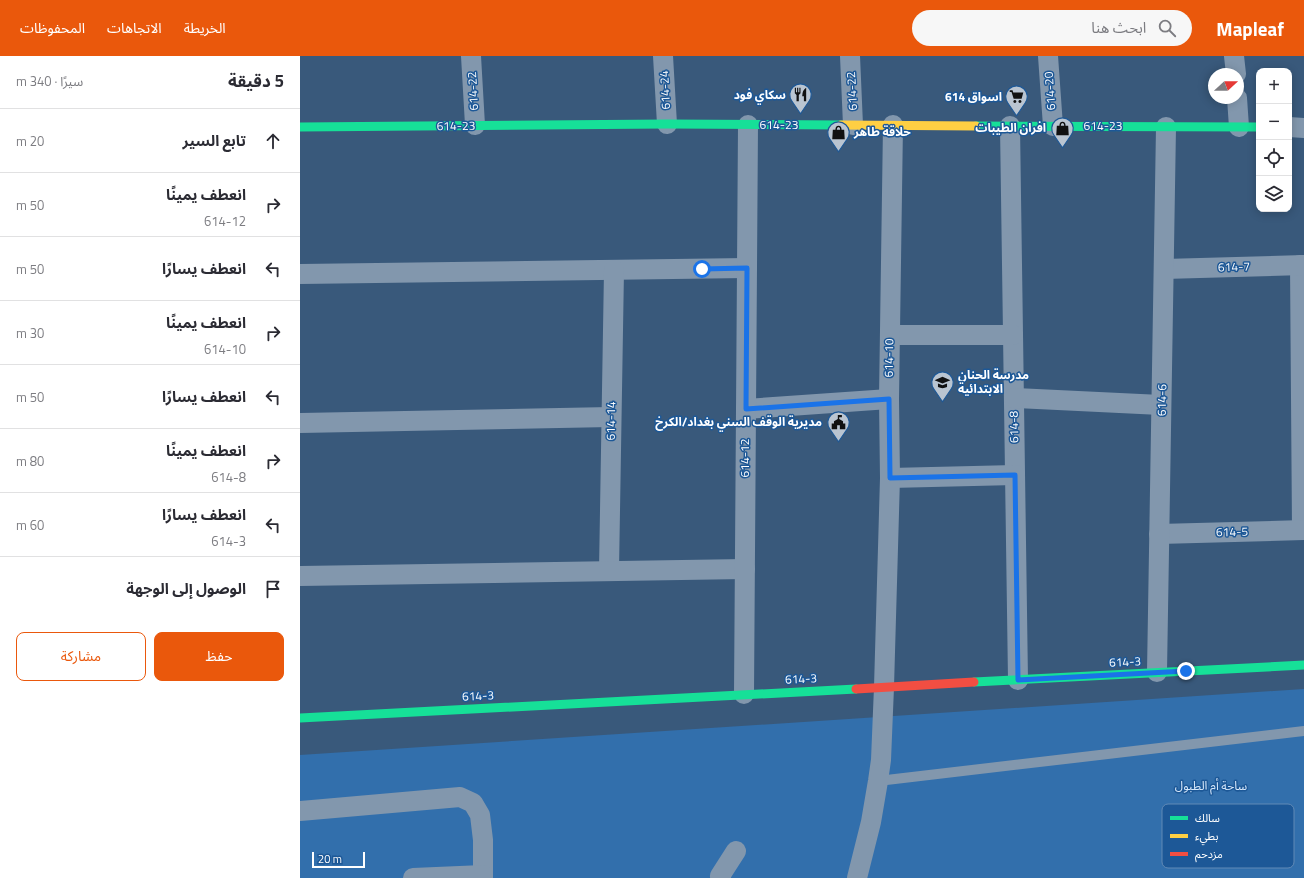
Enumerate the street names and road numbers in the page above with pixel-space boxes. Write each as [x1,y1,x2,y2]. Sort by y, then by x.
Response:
street label: 614-24 [654,70,675,110]
street label: 614-22 [462,71,483,111]
street label: 614-22 [841,71,862,111]
street label: 614-20 [1039,71,1060,111]
street label: 614-23 [760,115,798,134]
street label: 614-23 [436,116,476,135]
street label: 614-23 [1084,116,1122,135]
street label: 614-7 [1218,256,1250,277]
street label: 614-10 [879,338,898,378]
street label: 614-6 [1152,383,1171,416]
street label: 614-14 [601,401,620,441]
street label: 614-8 [1004,410,1023,443]
street label: 614-12 [735,439,754,477]
street label: 614-5 [1216,522,1249,541]
street label: 614-3 [1108,651,1142,672]
street label: 614-3 [784,668,818,689]
street label: 614-3 [461,685,495,706]

